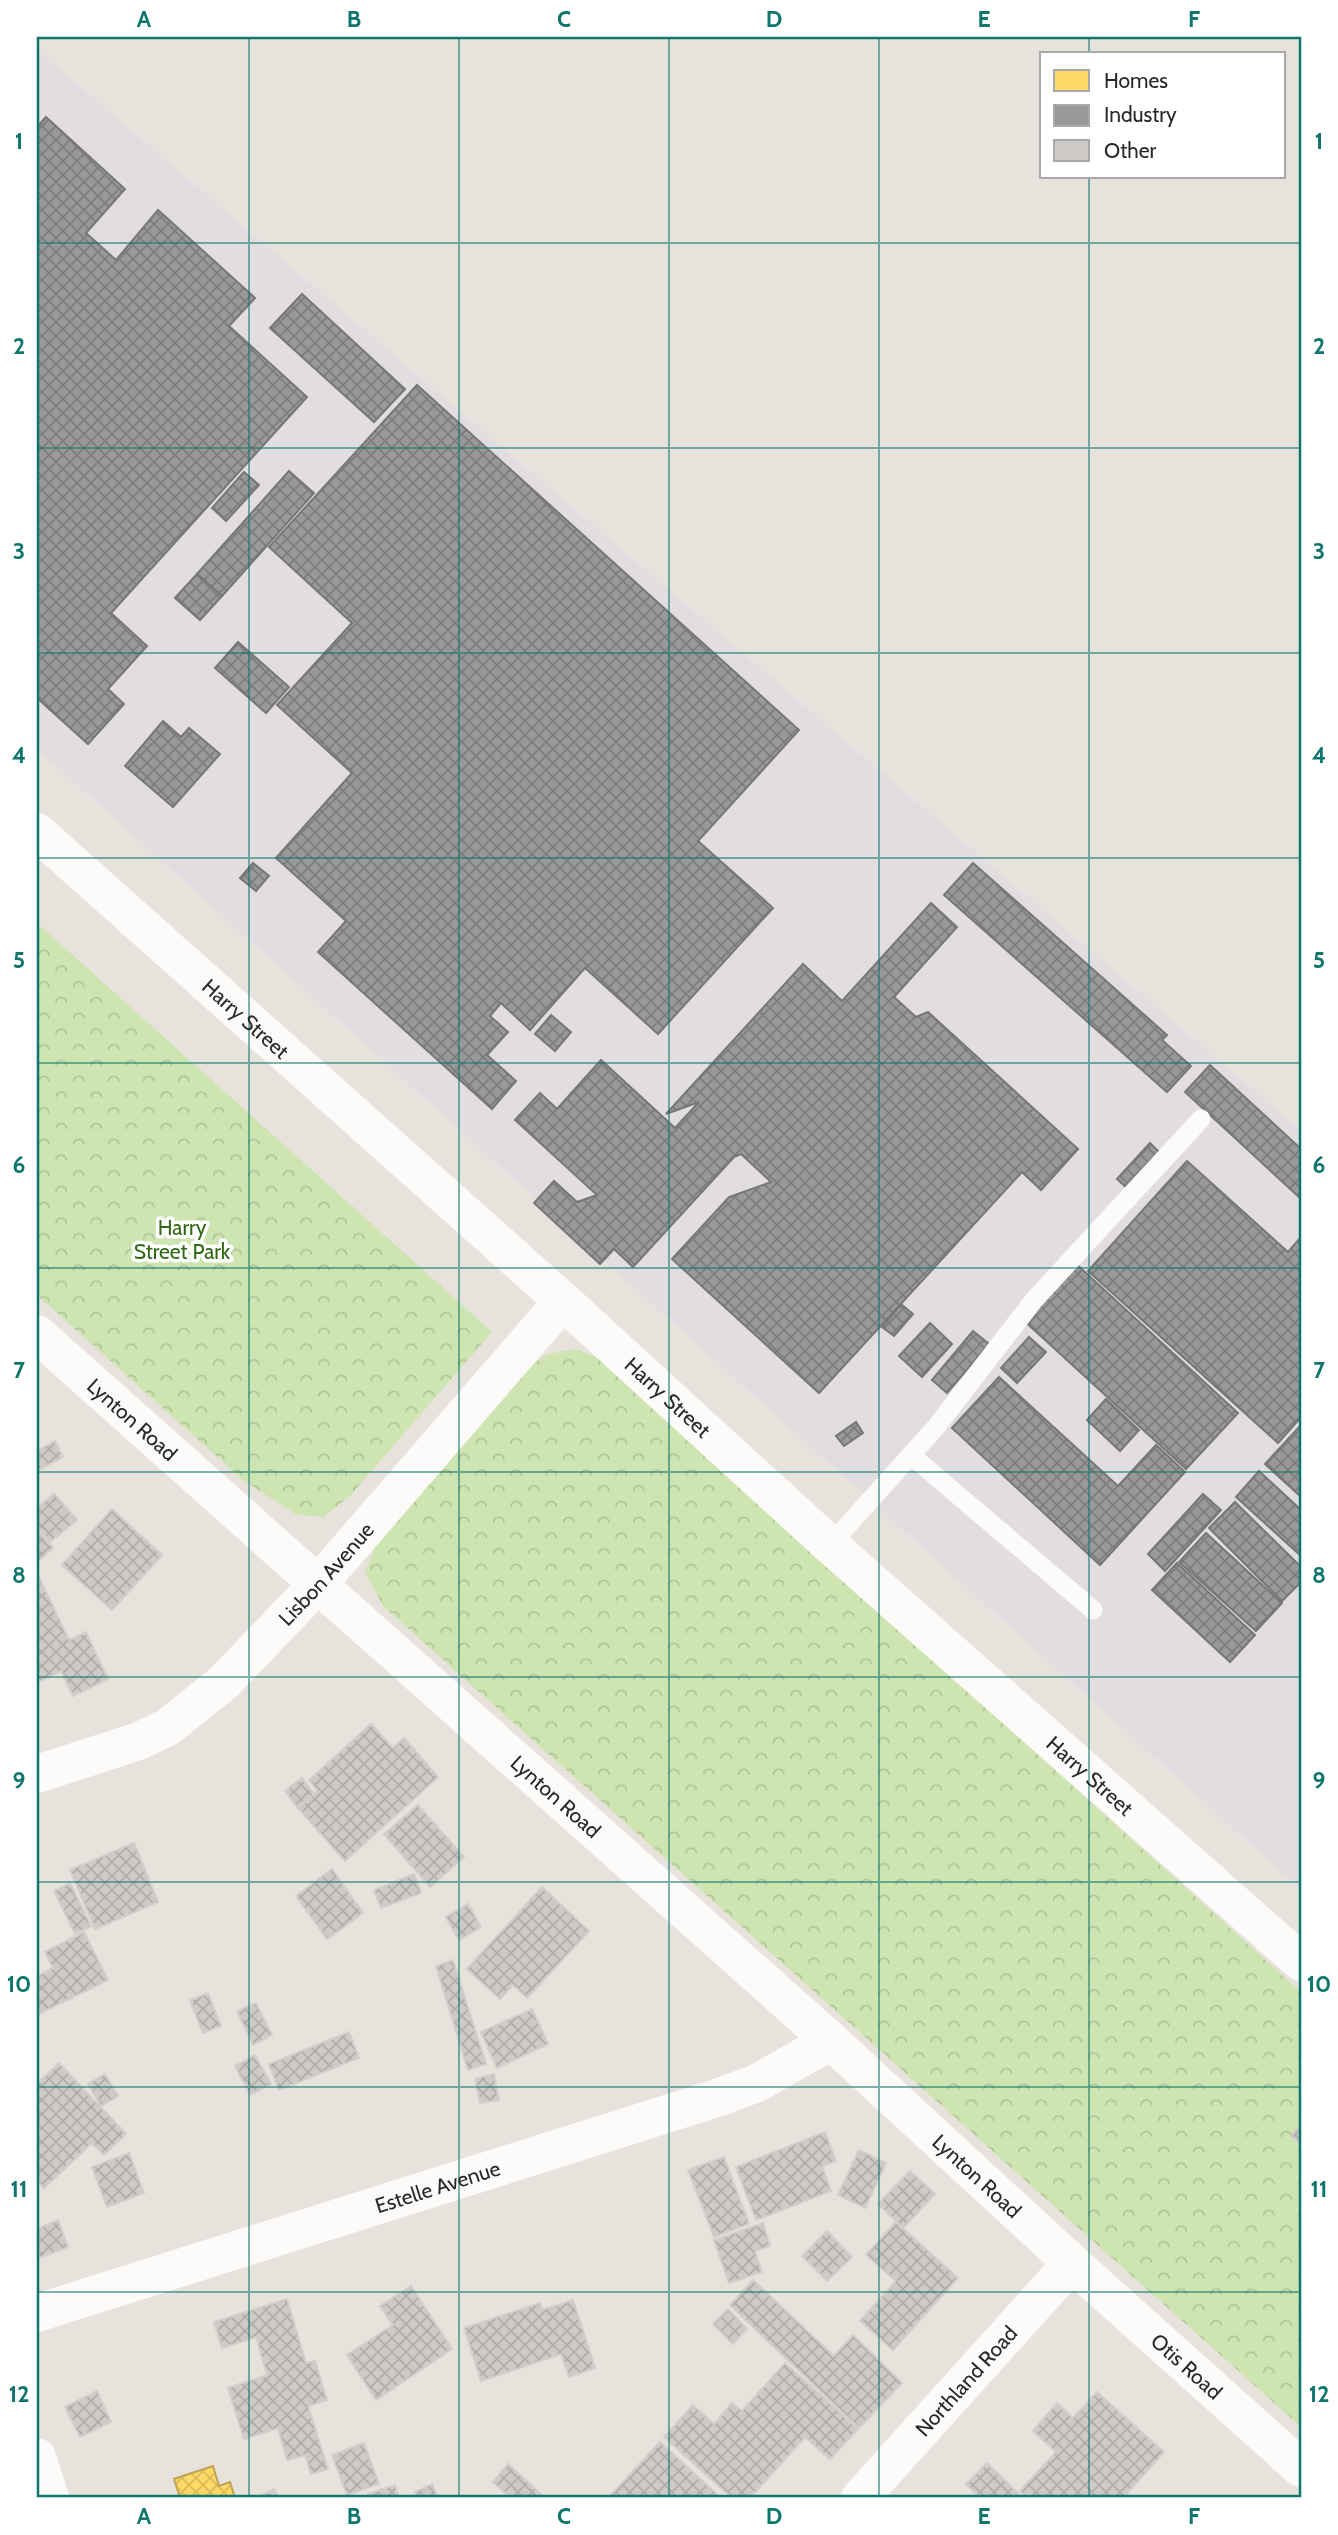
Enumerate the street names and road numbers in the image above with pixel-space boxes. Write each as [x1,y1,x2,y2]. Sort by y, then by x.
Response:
street label: Harry Street [198,973,294,1063]
street label: Harry Street [620,1352,716,1442]
street label: Lynton Road [83,1373,183,1466]
street label: Lisbon Avenue [273,1517,379,1630]
street label: Harry Street [1042,1730,1139,1820]
street label: Lynton Road [506,1750,606,1843]
street label: Lynton Road [928,2129,1027,2223]
street label: Estelle Avenue [372,2155,503,2218]
street label: Northland Road [910,2320,1022,2441]
street label: Otis Road [1146,2328,1228,2404]

